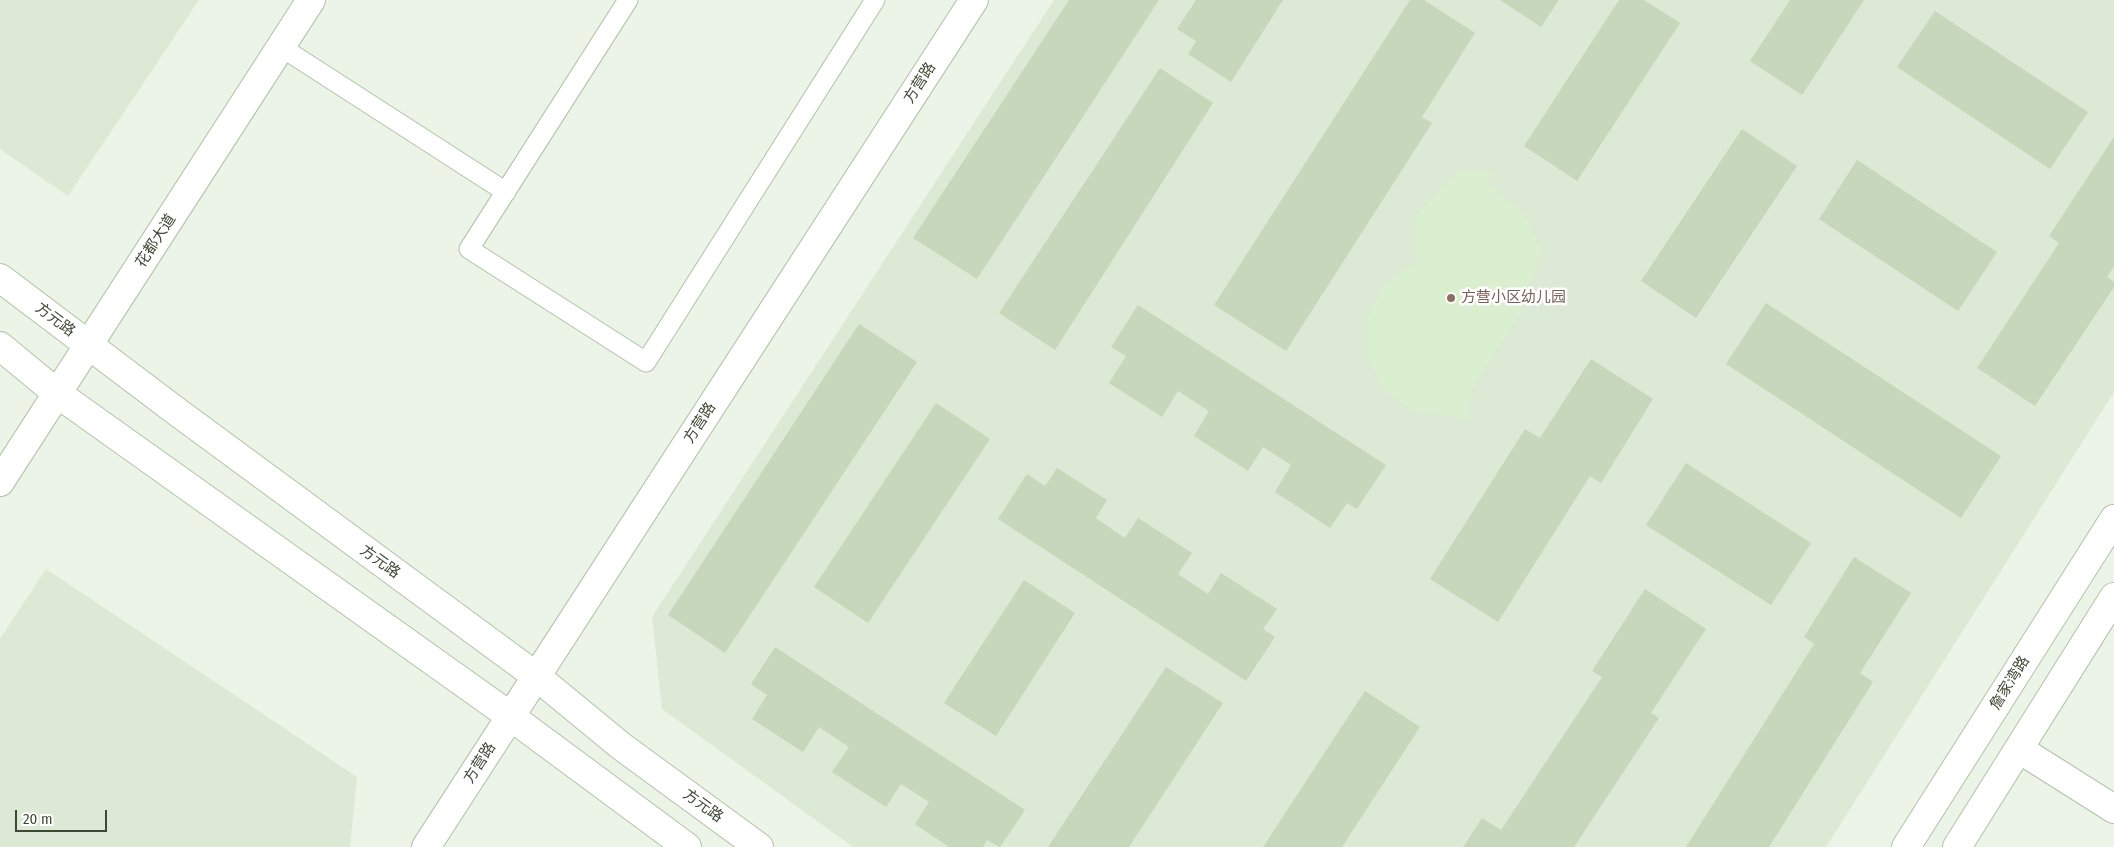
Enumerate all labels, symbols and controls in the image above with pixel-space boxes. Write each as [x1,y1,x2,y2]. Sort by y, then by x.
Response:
street label: 方营路 [900,59,940,107]
street label: 花都大道 [132,211,180,271]
place label: 方营小区幼儿园 [1461,289,1566,307]
marker: 方营小区幼儿园 [1445,292,1457,304]
street label: 方元路 [32,299,78,341]
street label: 方营路 [680,399,720,447]
street label: 方元路 [357,541,403,583]
street label: 詹家湾路 [1986,653,2034,713]
street label: 方营路 [460,739,500,787]
street label: 方元路 [680,785,726,827]
scale bar [18,800,110,832]
text: 20 m [23,810,53,828]

